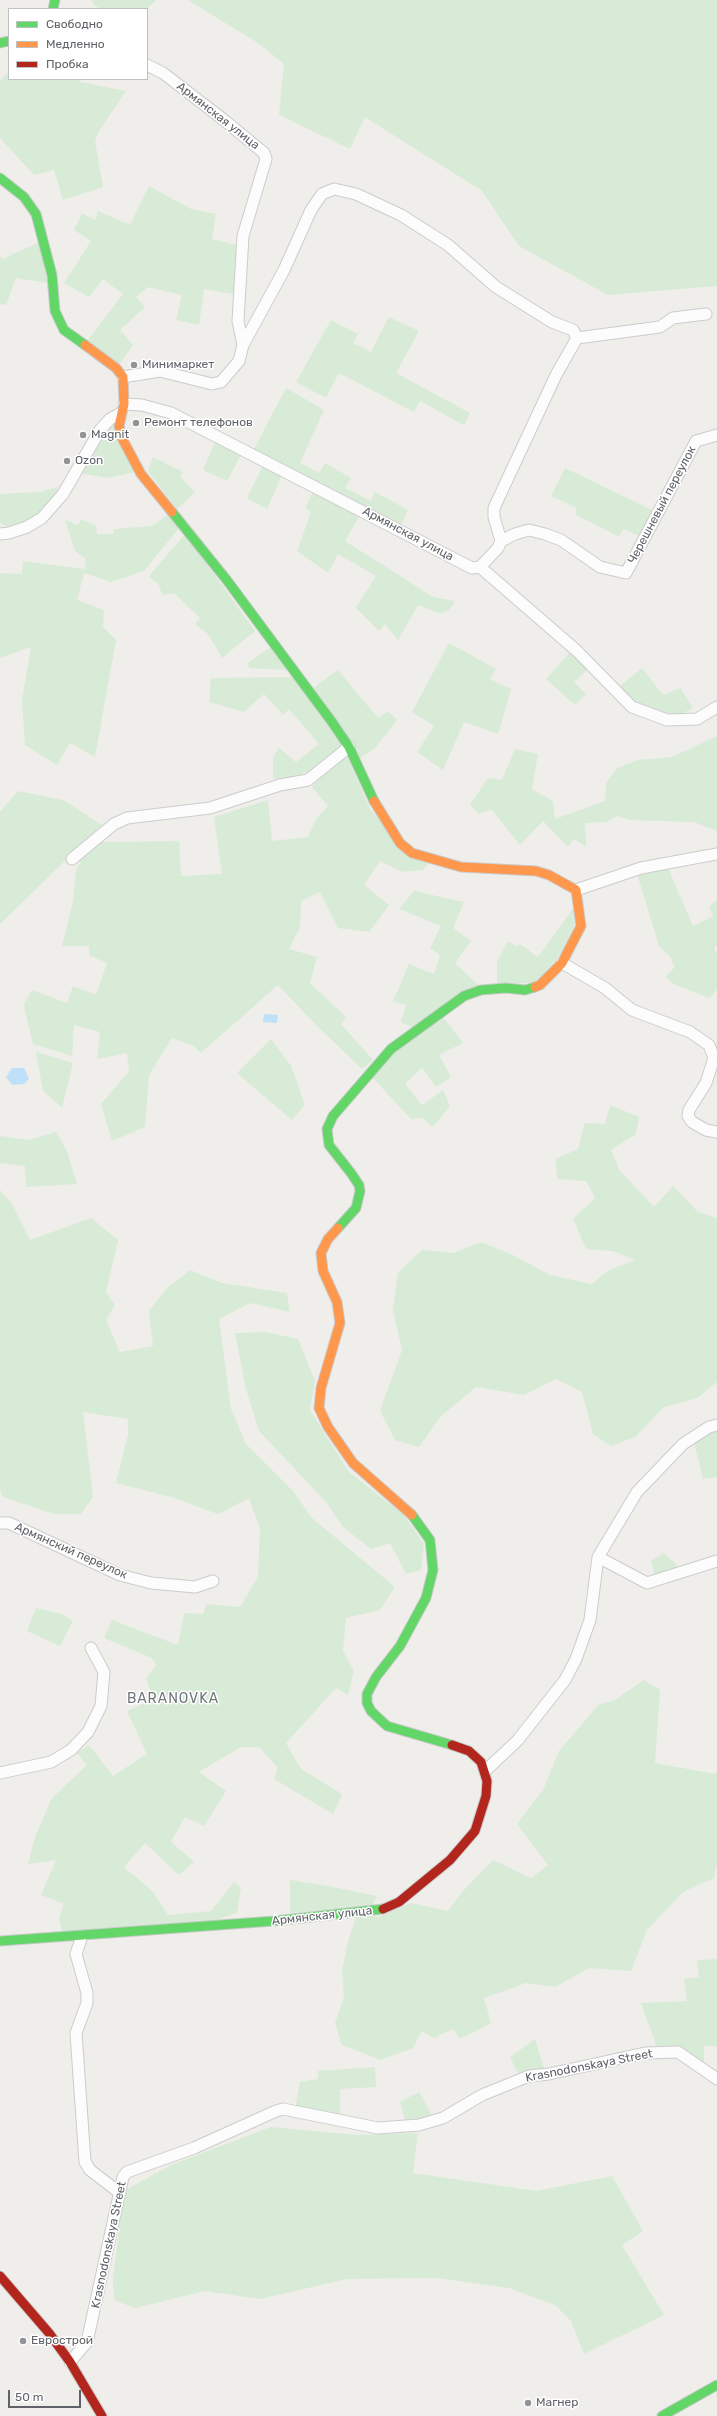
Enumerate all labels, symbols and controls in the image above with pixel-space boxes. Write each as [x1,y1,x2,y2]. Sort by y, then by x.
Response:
legend [8,8,148,80]
text: Свободно [46,17,103,31]
text: Медленно [46,37,105,51]
text: Пробка [46,57,89,71]
street label: Армянская улица [174,79,262,153]
place label: Минимаркет [142,358,214,372]
marker: Минимаркет [129,360,139,370]
place label: Ремонт телефонов [144,416,253,430]
marker: Ремонт телефонов [131,418,141,428]
place label: Magnit [91,428,129,442]
marker: Magnit [78,430,88,440]
street label: Черешневый переулок [625,444,699,566]
place label: Ozon [75,454,103,468]
marker: Ozon [62,456,72,466]
street label: Армянская улица [360,504,456,564]
street label: Армянский переулок [12,1520,130,1582]
district label: BARANOVKA [127,1691,219,1707]
street label: Армянская улица [271,1904,373,1928]
street label: Krasnodonskaya Street [524,2047,654,2085]
street label: Krasnodonskaya Street [89,2180,129,2310]
place label: Еврострой [31,2334,93,2348]
marker: Еврострой [18,2336,28,2346]
scale bar [10,2382,83,2408]
text: 50 m [15,2390,43,2404]
place label: Магнер [536,2396,578,2410]
marker: Магнер [523,2398,533,2408]

